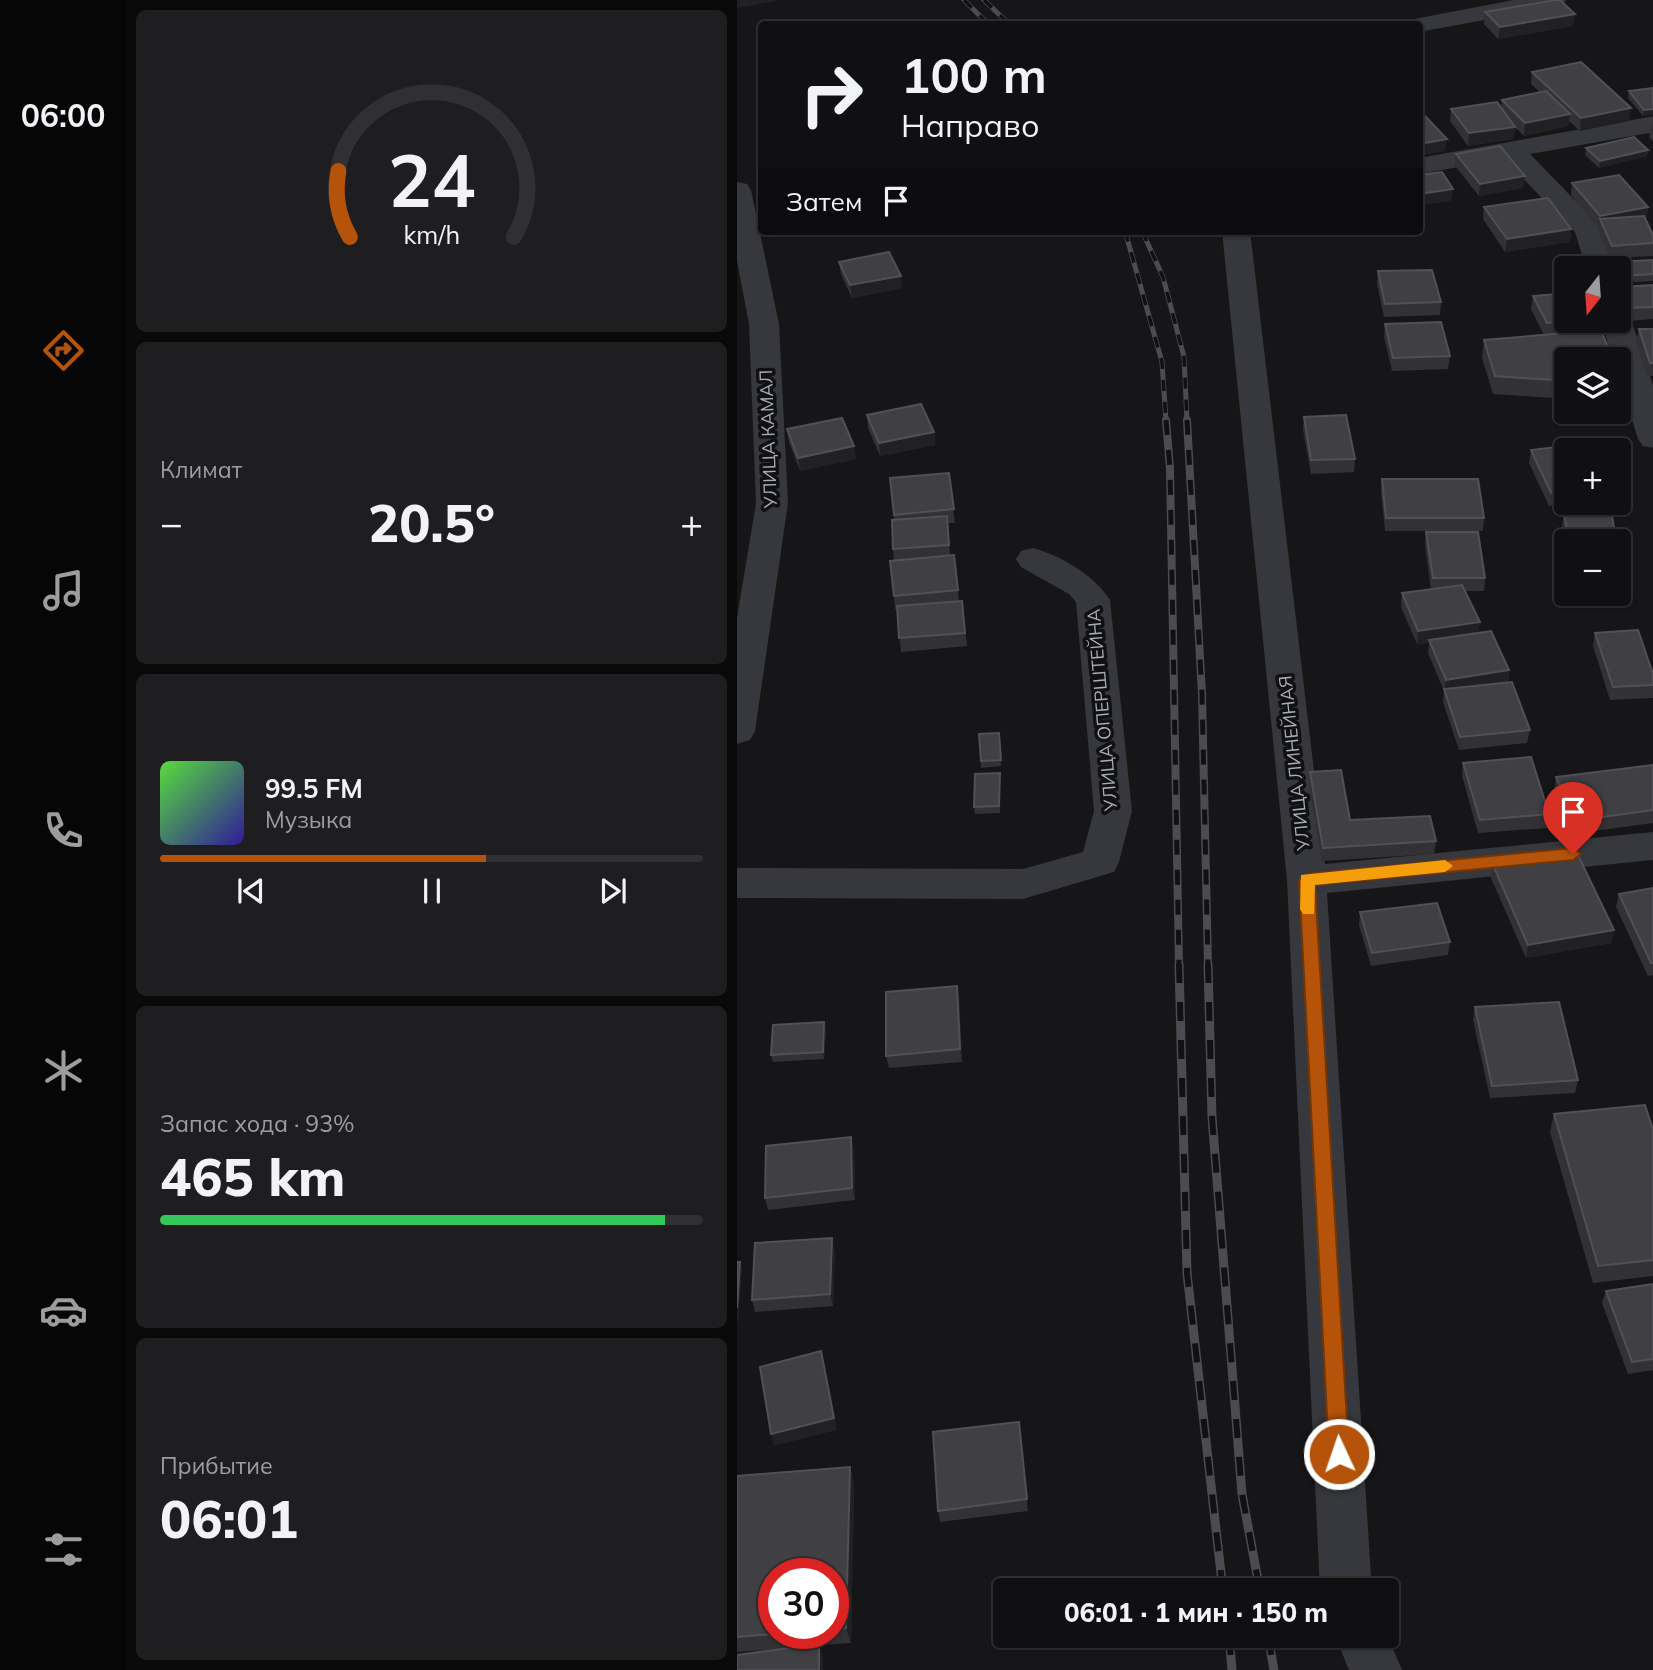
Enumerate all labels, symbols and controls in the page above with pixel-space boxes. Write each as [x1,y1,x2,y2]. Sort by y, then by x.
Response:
text: 100 m [901,44,1047,105]
icon: right [786,49,877,140]
text: 06:00 [21,95,105,135]
text: Направо [901,105,1040,145]
text: 24 [388,134,475,225]
icon: arrive [877,182,915,220]
text: Затем [786,185,863,218]
text: km/h [403,219,460,250]
north arrow [1554,256,1631,332]
map controls [1554,256,1631,606]
icon: directions [39,326,88,375]
button: layers [1554,347,1631,424]
street label: УЛИЦА КАМАЛ [754,369,782,510]
button: + [1554,438,1631,515]
text: Климат [160,455,242,484]
text: 20.5° [368,490,495,555]
text: − [160,499,183,547]
text: + [680,499,703,547]
button: − [1554,529,1631,606]
icon: music [39,566,88,615]
street label: УЛИЦА ОПЕРШТЕЙНА [1082,608,1122,813]
street label: УЛИЦА ЛИНЕЙНАЯ [1273,674,1315,853]
text: 99.5 FM [265,772,363,805]
pin [1543,782,1603,854]
icon: arrive [1554,793,1592,831]
text: Музыка [265,805,352,834]
icon: phone [39,806,88,855]
icon: previous [232,872,270,910]
icon: pause [413,872,451,910]
icon: next [594,872,632,910]
icon: climate [39,1046,88,1095]
text: Запас хода · 93% [160,1109,355,1138]
text: 465 km [160,1144,345,1209]
icon: car [39,1286,88,1335]
position arrow [1302,1417,1376,1491]
text: Прибытие [160,1451,273,1480]
text: 06:01 [160,1486,298,1551]
icon: filters [39,1525,88,1574]
speed limit sign: 30 [758,1558,849,1649]
text: 06:01 · 1 мин · 150 m [1064,1596,1328,1629]

